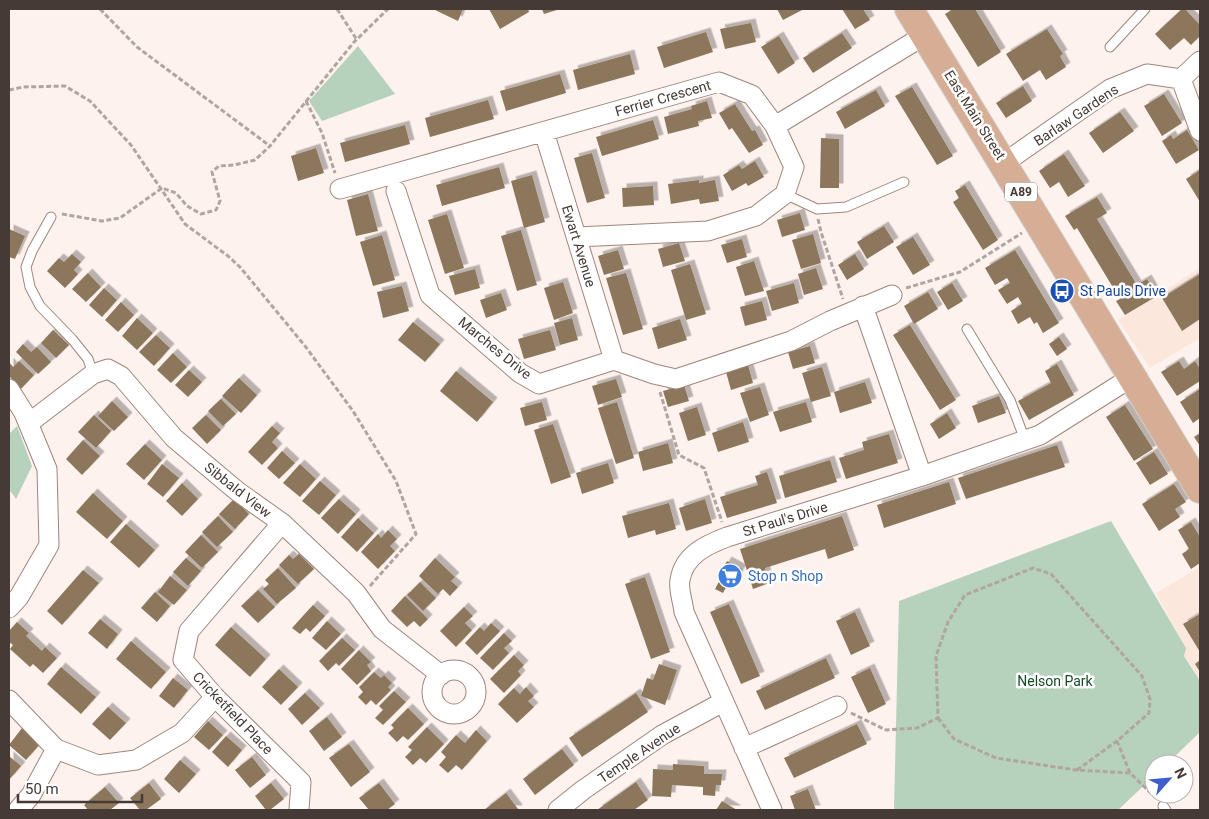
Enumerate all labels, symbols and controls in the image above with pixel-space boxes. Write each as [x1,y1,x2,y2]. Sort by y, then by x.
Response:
street label: East Main Street [941,67,1009,163]
street label: Ferrier Crescent [613,77,713,119]
street label: Barlaw Gardens [1031,81,1121,149]
road number: A89 [1005,182,1037,202]
street label: Ewart Avenue [559,203,599,289]
bus stop icon: St Pauls Drive [1049,278,1075,304]
place label: St Pauls Drive [1080,283,1166,299]
street label: Marches Drive [455,314,535,382]
street label: Sibbald View [202,459,275,521]
street label: St Paul's Drive [741,498,829,540]
supermarket icon: Stop n Shop [717,563,743,589]
place label: Stop n Shop [748,568,823,584]
street label: Cricketfield Place [190,669,276,757]
park label: Nelson Park [1017,673,1094,689]
street label: Temple Avenue [595,720,683,786]
north arrow [1144,754,1194,804]
text: N [1171,765,1190,781]
scale bar [18,772,141,804]
text: 50 m [25,780,59,798]

